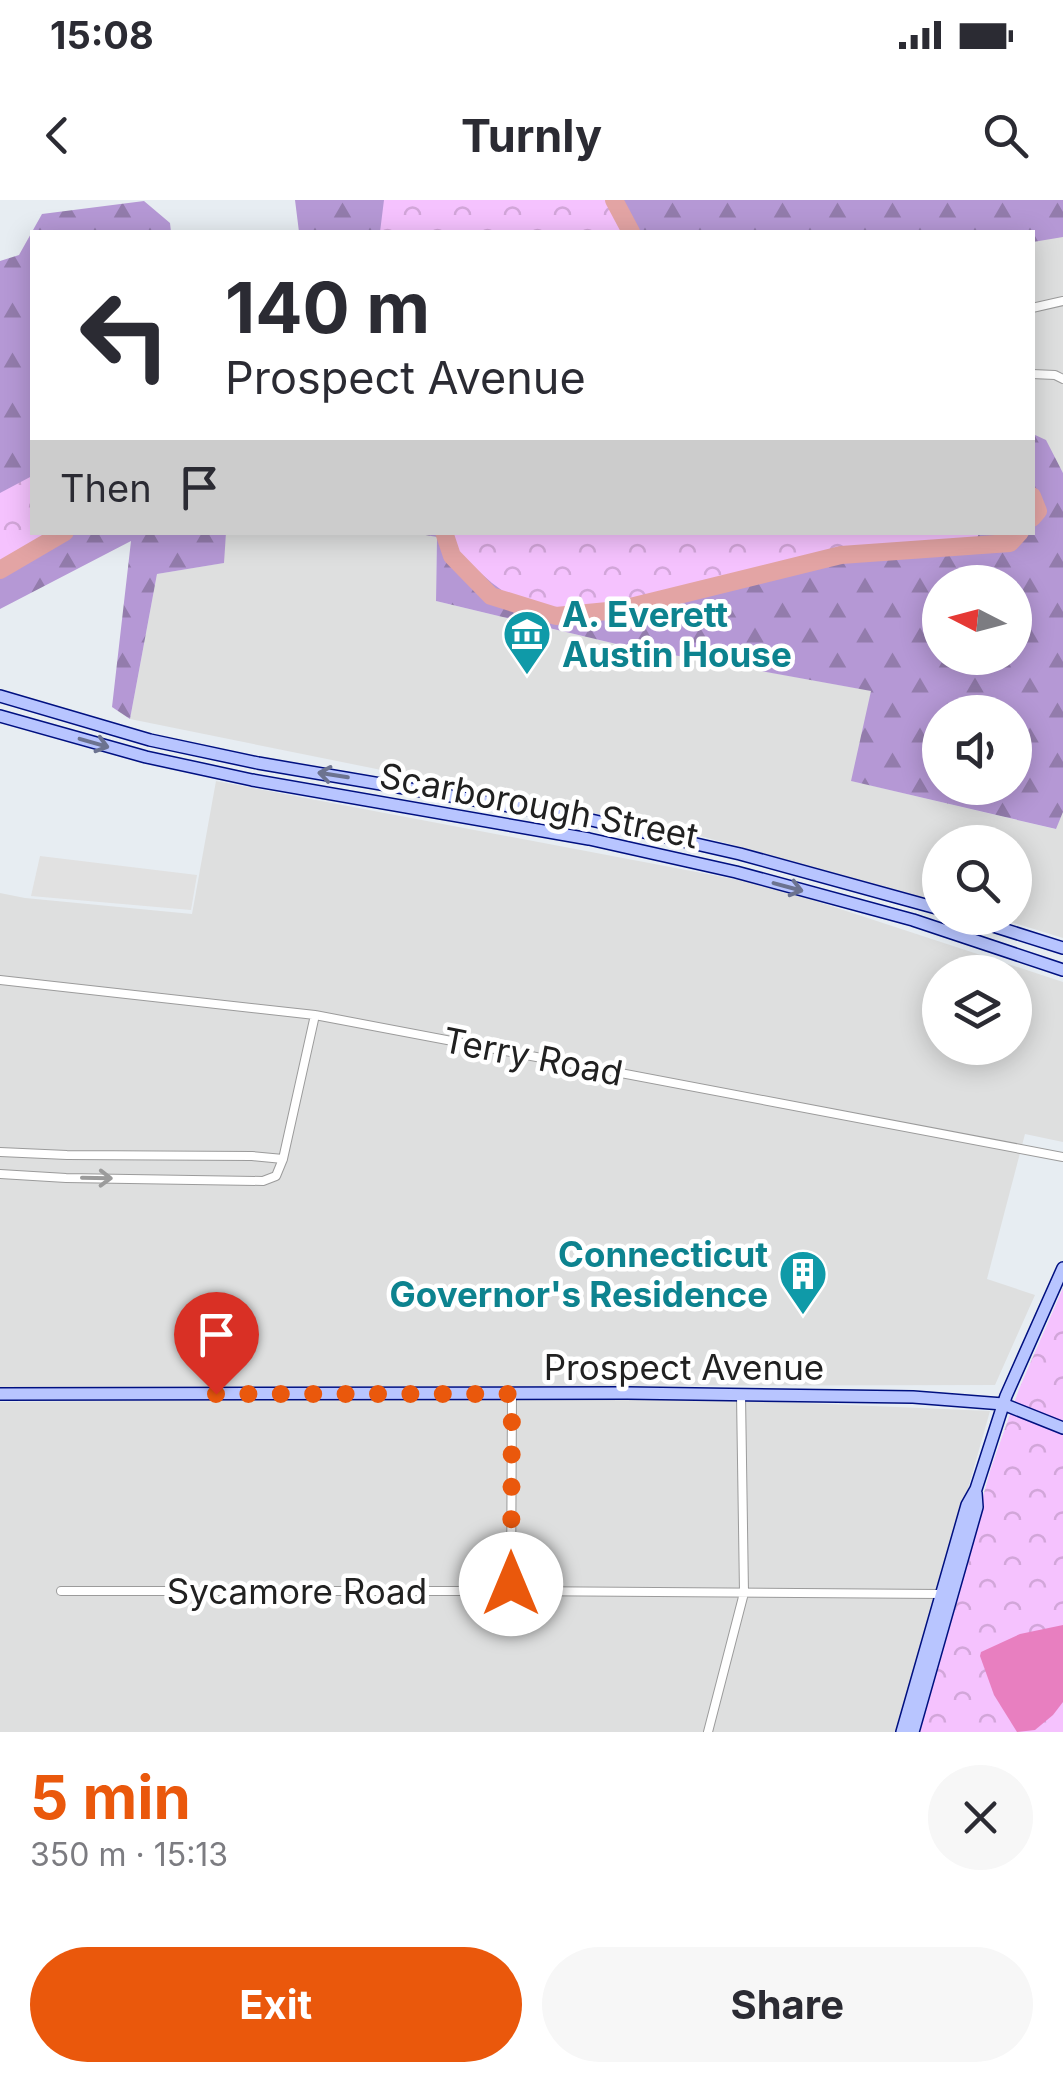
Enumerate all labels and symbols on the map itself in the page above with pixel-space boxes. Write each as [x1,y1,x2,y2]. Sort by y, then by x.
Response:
north arrow [922,565,1032,675]
place label: A. Everett Austin House [562,593,792,675]
museum icon: A. Everett Austin House [501,608,553,676]
one-way arrow [78,734,109,753]
street label: Scarborough Street [376,754,702,856]
one-way arrow [317,765,349,784]
one-way arrow [772,878,804,897]
street label: Terry Road [440,1018,626,1094]
one-way arrow [81,1169,113,1188]
place label: Connecticut Governor's Residence [390,1233,768,1315]
building icon: Connecticut Governor's Residence [777,1248,829,1316]
pin [174,1292,259,1395]
street label: Prospect Avenue [544,1346,824,1388]
position arrow [459,1532,563,1636]
street label: Sycamore Road [167,1570,427,1612]

